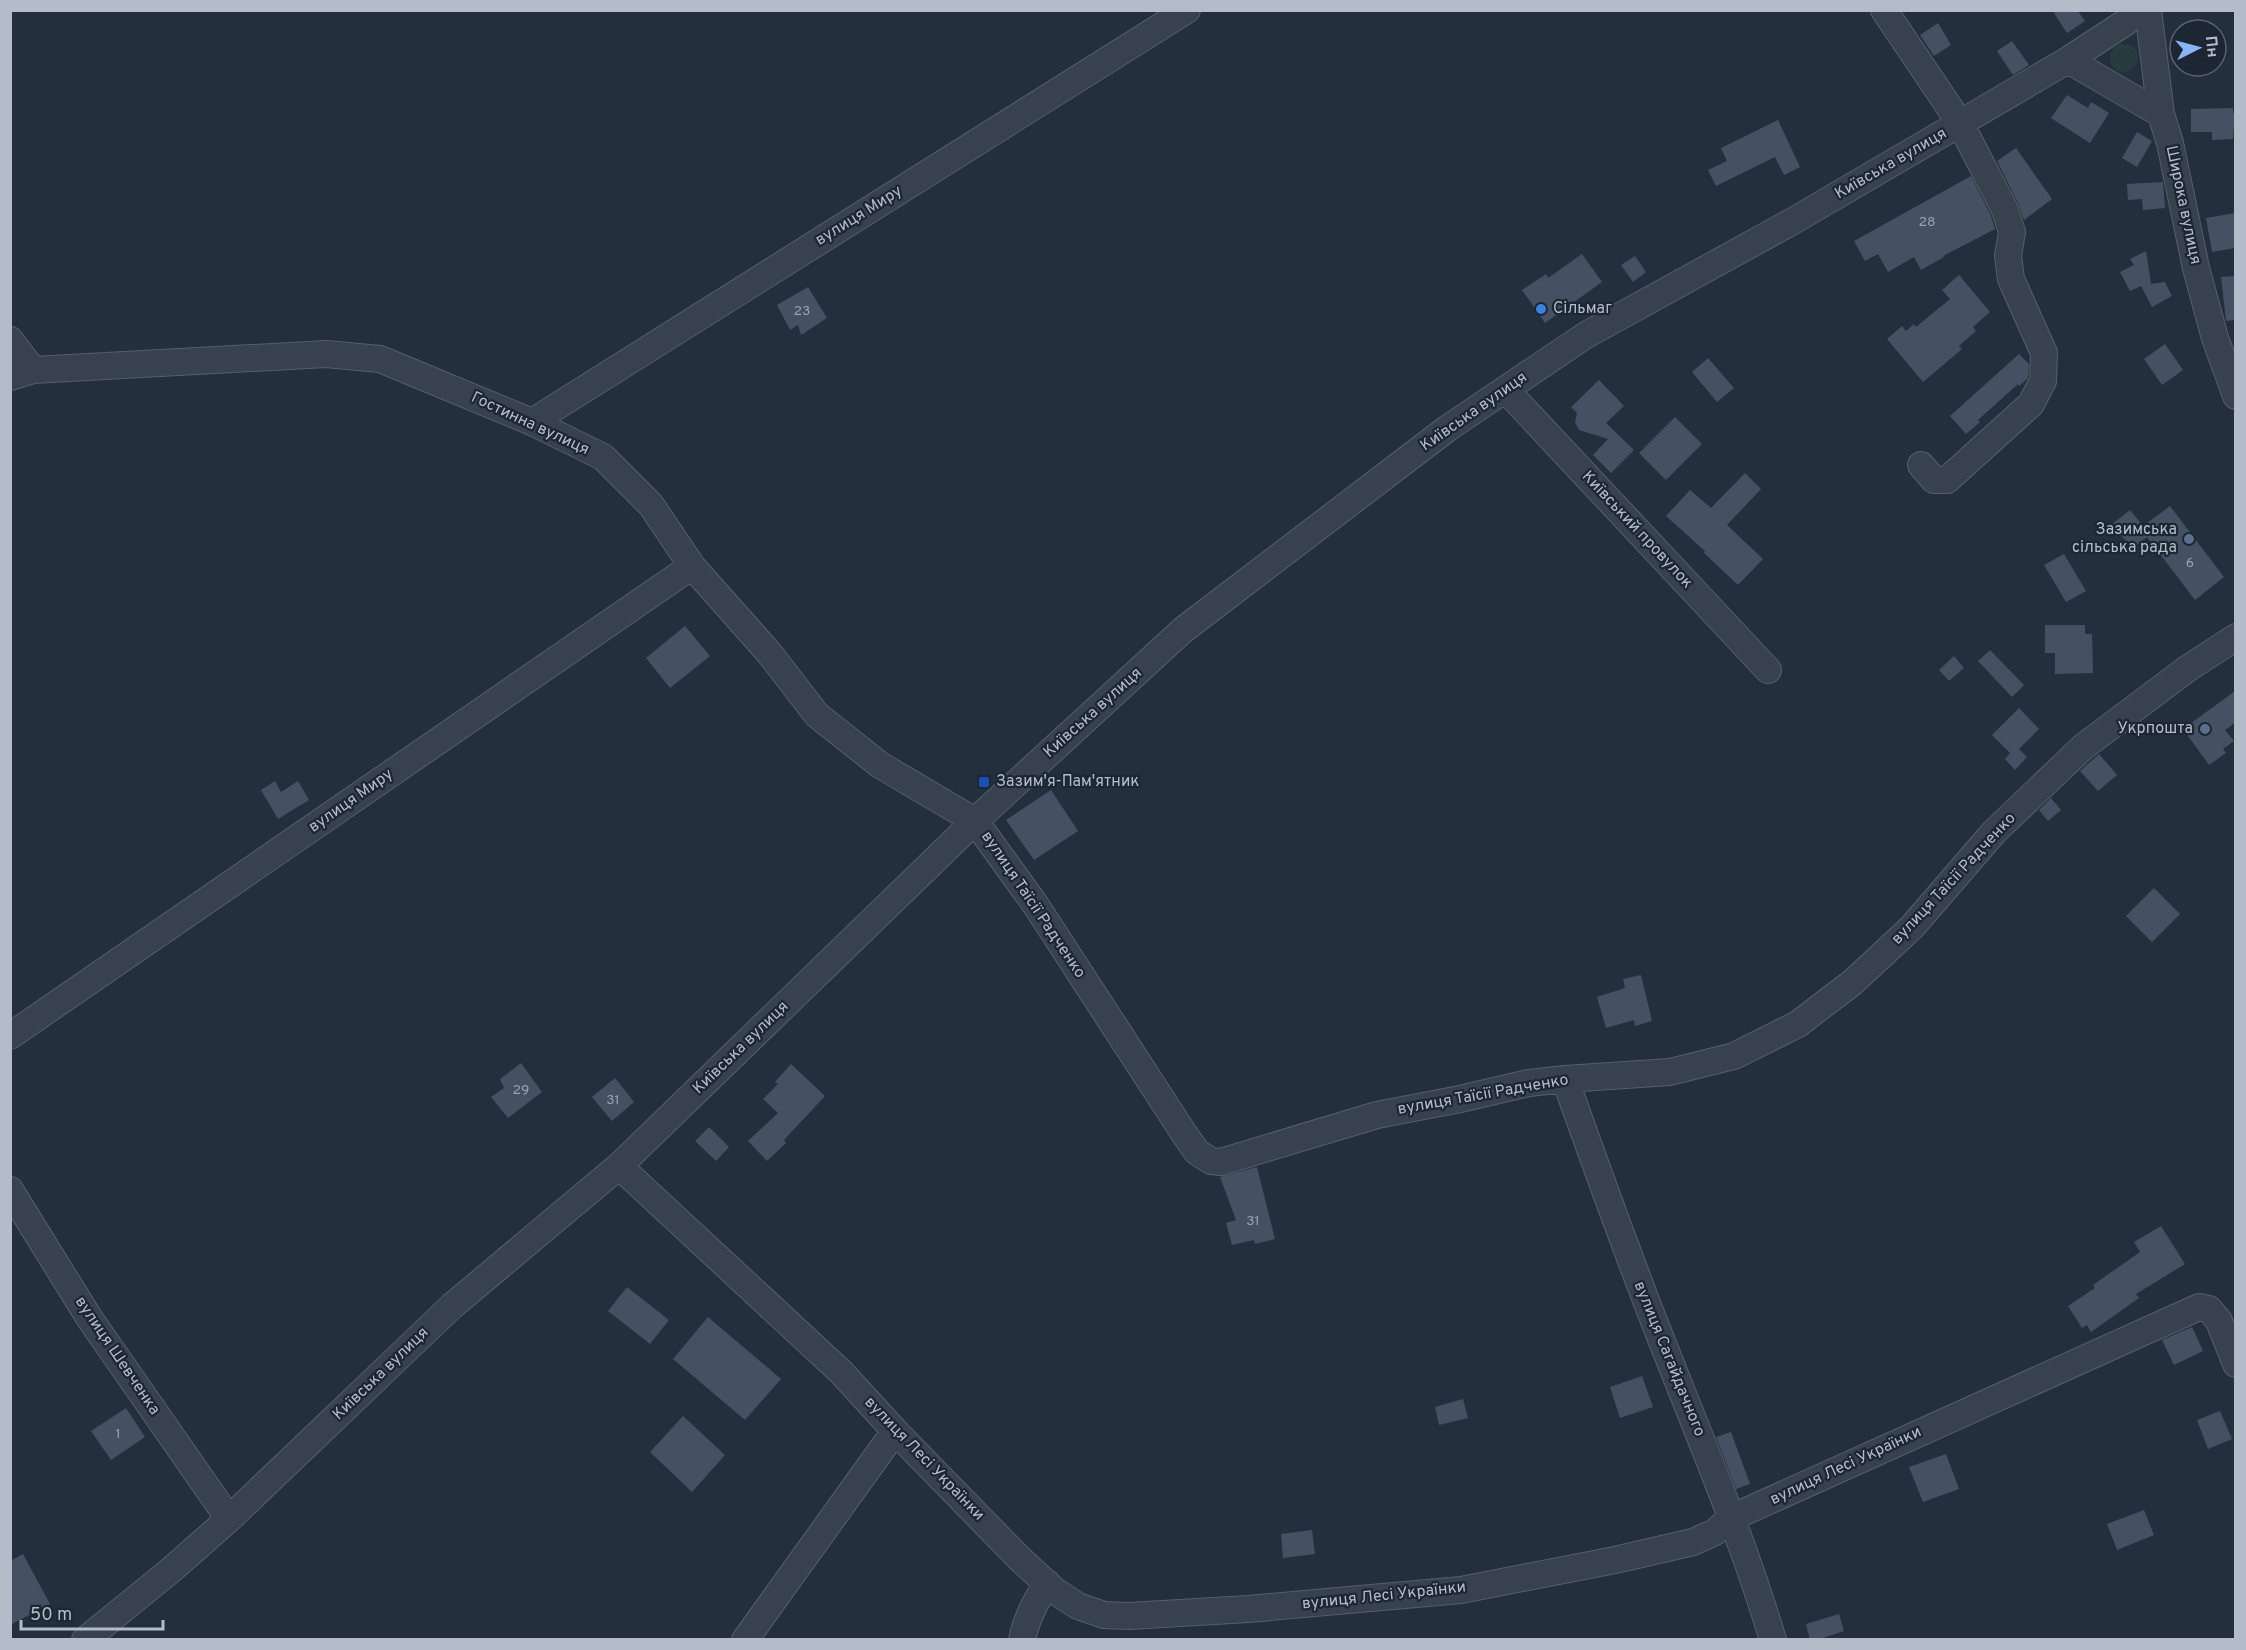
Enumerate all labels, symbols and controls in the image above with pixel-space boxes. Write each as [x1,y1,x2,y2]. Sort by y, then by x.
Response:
north arrow [2168,18,2228,78]
text: Пн [2200,35,2222,58]
street label: Київська вулиця [1832,124,1950,204]
street label: Широка вулиця [2161,144,2205,266]
street label: вулиця Миру [812,181,906,251]
house number: 28 [1918,214,1936,231]
place label: Сільмаг [1553,299,1612,319]
marker: Сільмаг [1534,302,1548,316]
house number: 23 [794,303,811,320]
street label: Київська вулиця [1417,368,1531,456]
street label: Гостинна вулиця [468,388,592,460]
street label: Київський провулок [1577,467,1697,593]
place label: Зазимська сільська рада [2072,520,2177,558]
marker: Зазимська сільська рада [2182,532,2196,546]
house number: 6 [2186,555,2194,572]
street label: Київська вулиця [1040,663,1146,763]
place label: Укрпошта [2117,719,2193,739]
marker: Укрпошта [2198,722,2212,736]
street label: вулиця Миру [305,765,397,837]
place label: Зазим'я-Пам'ятник [996,772,1140,792]
marker: Зазим'я-Пам'ятник [977,775,991,789]
street label: вулиця Таїсії Радченко [1888,809,2020,949]
street label: вулиця Таїсії Радченко [976,828,1090,982]
street label: Київська вулиця [689,997,793,1099]
street label: вулиця Таїсії Радченко [1396,1070,1570,1120]
house number: 29 [513,1082,529,1099]
house number: 31 [606,1092,620,1109]
house number: 31 [1246,1213,1260,1230]
street label: вулиця Сагайдачного [1629,1279,1709,1440]
street label: вулиця Шевченка [70,1293,164,1419]
street label: Київська вулиця [329,1323,433,1425]
street label: вулиця Лесі Українки [860,1393,988,1525]
street label: вулиця Лесі Українки [1767,1422,1925,1510]
house number: 1 [115,1426,121,1443]
street label: вулиця Лесі Українки [1301,1577,1467,1615]
scale bar [21,1593,164,1631]
text: 50 m [30,1604,72,1627]

